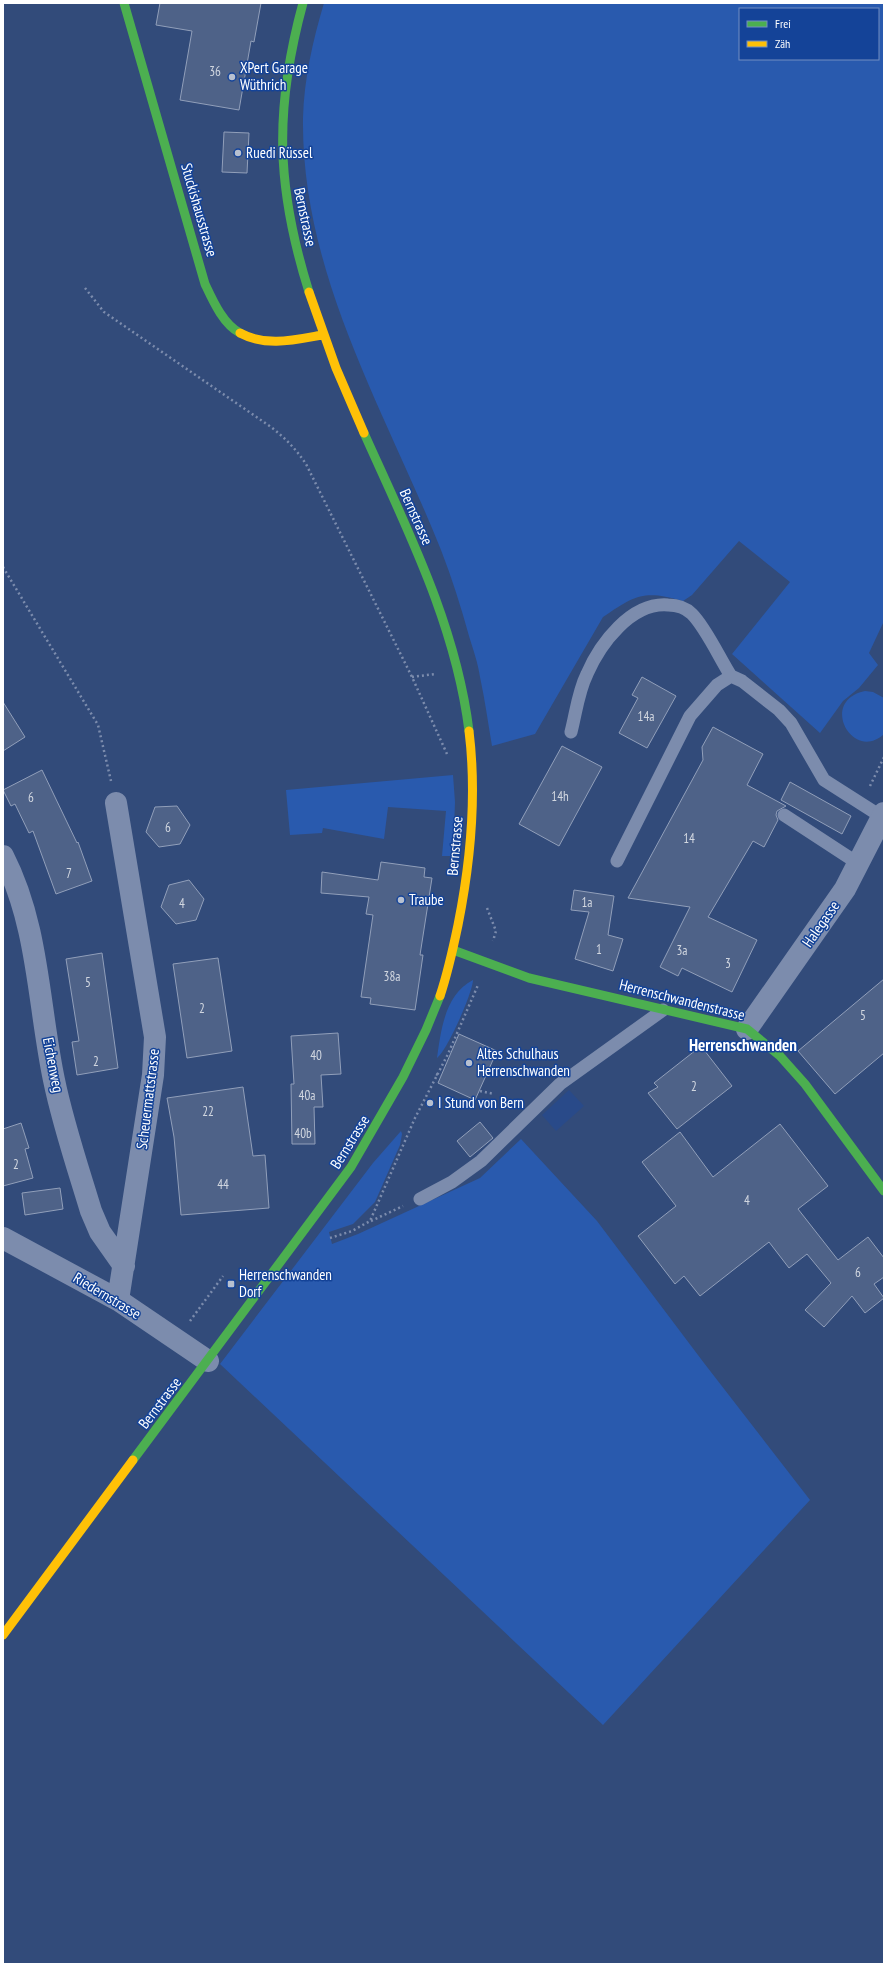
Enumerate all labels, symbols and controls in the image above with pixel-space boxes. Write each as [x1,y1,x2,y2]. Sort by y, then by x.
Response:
legend [739,8,879,60]
text: Frei [775,16,791,31]
text: Zäh [775,36,790,51]
place label: XPert Garage Wüthrich [240,58,308,94]
house number: 36 [209,63,221,80]
marker: XPert Garage Wüthrich [227,72,237,82]
place label: Ruedi Rüssel [246,143,313,162]
marker: Ruedi Rüssel [233,148,243,158]
street label: Stuckishausstrasse [177,161,222,259]
street label: Bernstrasse [290,186,321,248]
street label: Bernstrasse [396,486,437,548]
house number: 14a [638,708,654,725]
house number: 14h [551,788,569,805]
house number: 6 [28,789,34,806]
street label: Bernstrasse [442,815,467,876]
house number: 6 [165,819,171,836]
house number: 14 [683,830,695,847]
house number: 7 [66,865,72,882]
place label: Traube [409,890,444,909]
house number: 1a [581,894,593,911]
house number: 4 [179,895,185,912]
marker: Traube [396,895,406,905]
street label: Halegasse [798,897,843,951]
house number: 1 [596,941,602,958]
house number: 3a [676,942,688,959]
house number: 3 [725,955,731,972]
house number: 38a [384,968,400,985]
house number: 5 [85,974,91,991]
street label: Herrenschwandenstrasse [617,975,747,1024]
house number: 2 [199,1000,205,1017]
house number: 5 [860,1007,866,1024]
district label: Herrenschwanden [689,1034,797,1056]
street label: Eichenweg [39,1036,68,1094]
place label: Altes Schulhaus Herrenschwanden [477,1044,570,1080]
house number: 40 [310,1047,322,1064]
street label: Scheuermattstrasse [132,1048,163,1150]
house number: 2 [93,1053,99,1070]
marker: Altes Schulhaus Herrenschwanden [464,1058,474,1068]
house number: 2 [691,1078,697,1095]
house number: 40a [299,1087,315,1104]
place label: I Stund von Bern [438,1093,524,1112]
marker: I Stund von Bern [425,1098,435,1108]
house number: 22 [202,1103,214,1120]
street label: Bernstrasse [326,1111,373,1172]
house number: 40b [294,1125,312,1142]
house number: 2 [13,1156,19,1173]
house number: 44 [217,1176,229,1193]
house number: 4 [744,1192,750,1209]
house number: 6 [855,1264,861,1281]
place label: Herrenschwanden Dorf [239,1265,332,1301]
street label: Riedernstrasse [70,1268,145,1323]
marker: Herrenschwanden Dorf [226,1279,236,1289]
street label: Bernstrasse [134,1373,185,1432]

